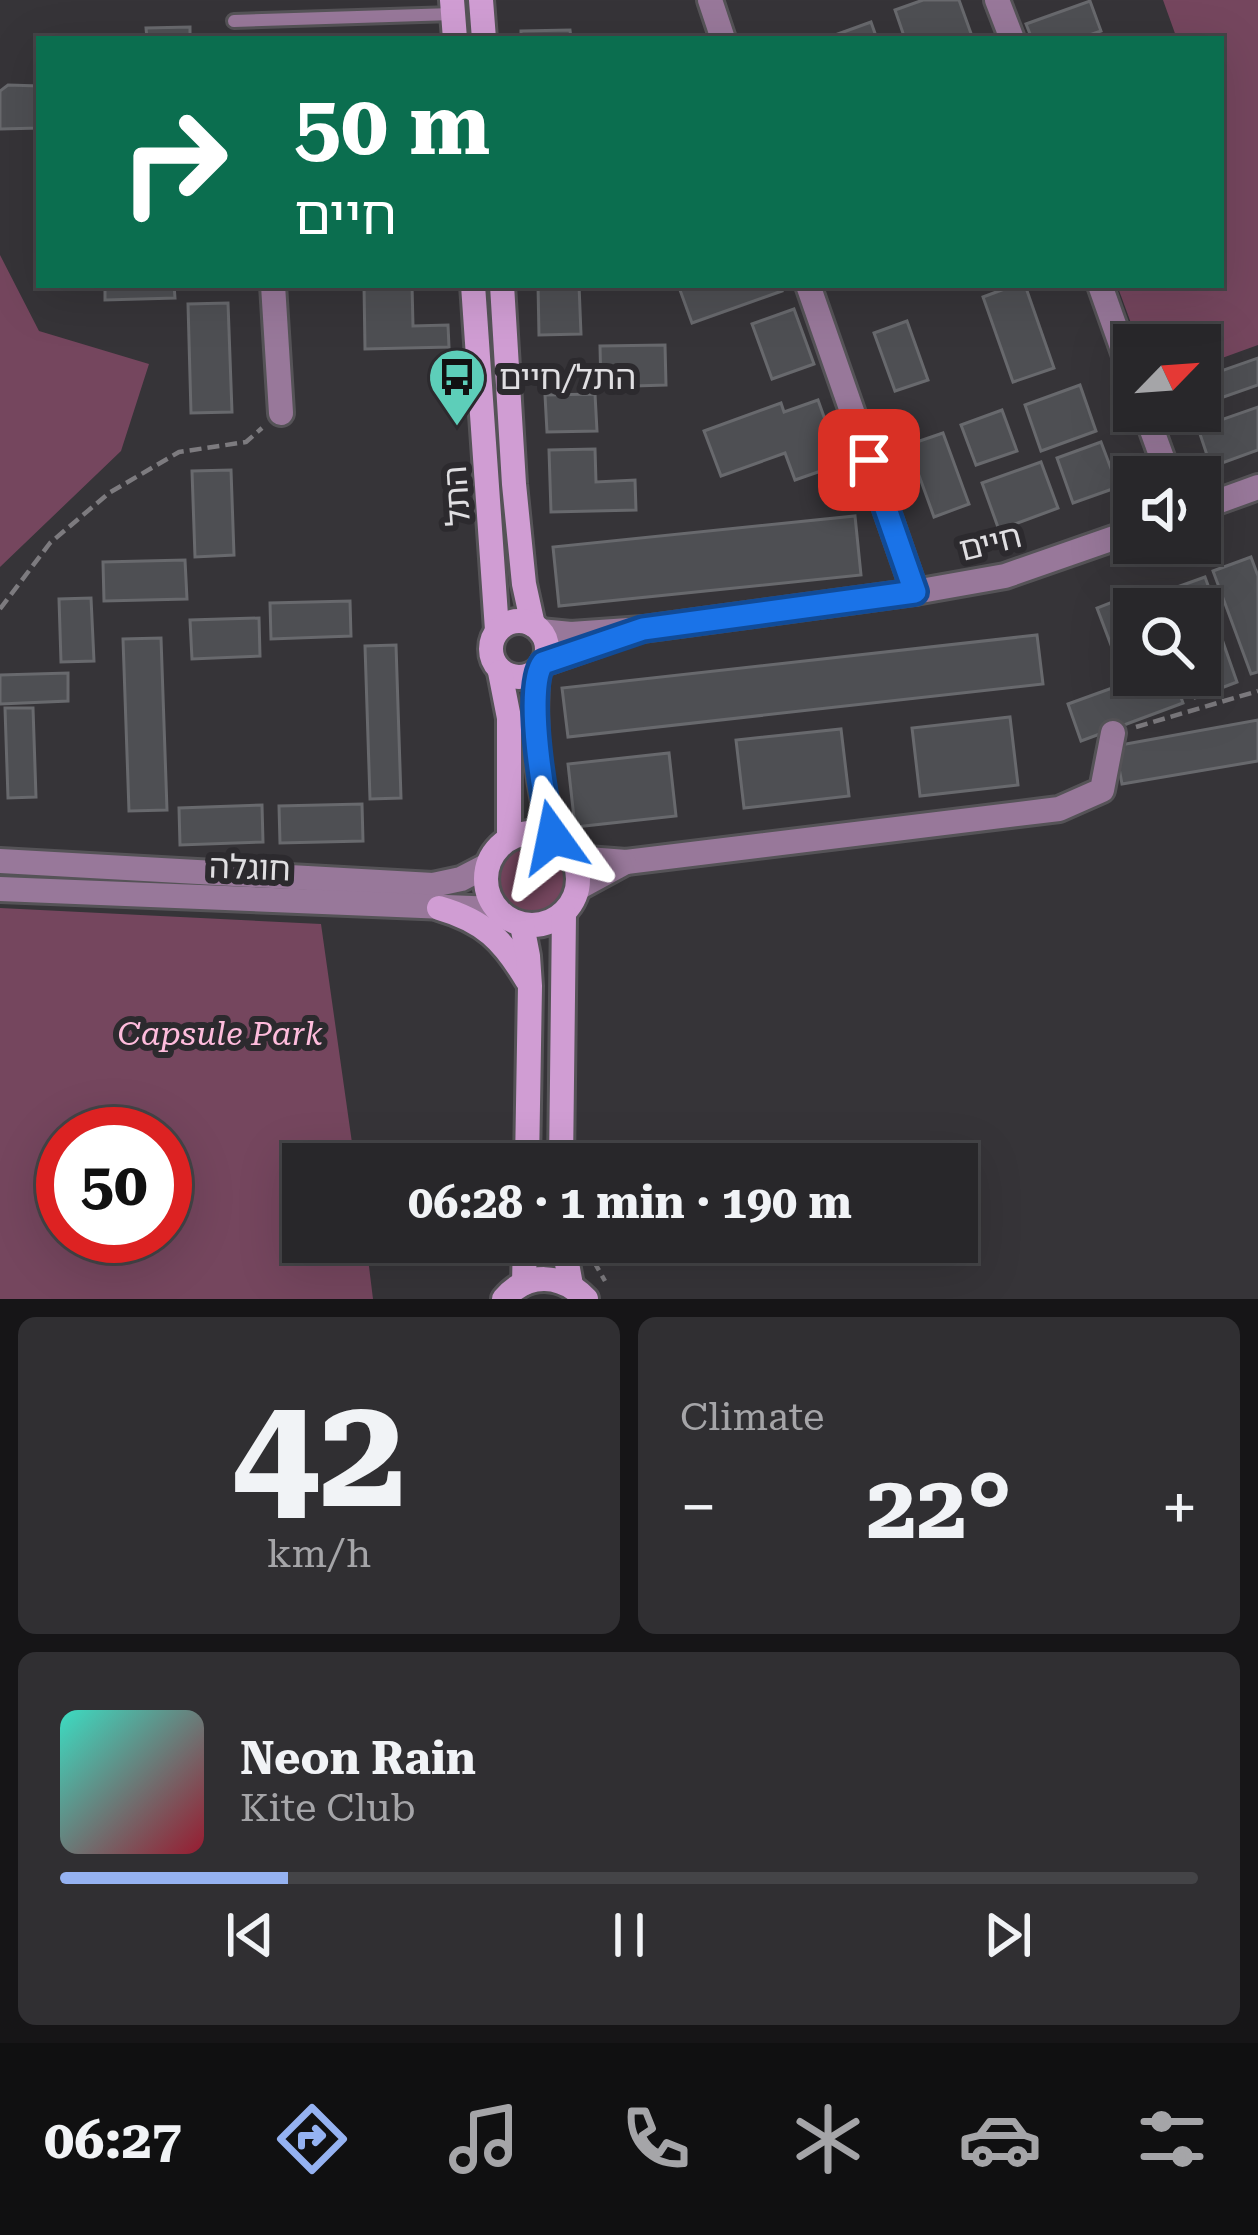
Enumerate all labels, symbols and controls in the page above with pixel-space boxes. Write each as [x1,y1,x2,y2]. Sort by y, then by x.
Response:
text: 50 m [294,76,490,174]
icon: right [96,84,252,240]
text: חיים [294,184,397,247]
north arrow [1113,324,1221,432]
map controls [1113,324,1221,696]
bus stop icon: התל/חיים [426,346,488,428]
place label: התל/חיים [499,358,636,397]
pin [818,409,920,511]
icon: arrive [836,427,902,493]
button: sound [1113,456,1221,564]
street label: התל [435,464,478,527]
street label: חיים [955,516,1025,569]
button: search [1113,588,1221,696]
position arrow [490,774,616,900]
street label: חוגלה [209,847,291,888]
park label: Capsule Park [117,1014,323,1053]
speed limit sign: 50 [36,1107,192,1263]
text: 06:28 · 1 min · 190 m [408,1176,852,1229]
text: 42 [232,1361,406,1544]
text: Climate [680,1394,824,1440]
text: 22° [866,1455,1012,1560]
text: − [680,1469,717,1546]
text: + [1161,1469,1198,1546]
text: km/h [267,1531,371,1577]
text: Neon Rain [240,1732,476,1785]
text: Kite Club [240,1785,416,1831]
icon: previous [217,1902,283,1968]
icon: pause [596,1902,662,1968]
icon: next [975,1902,1041,1968]
icon: directions [270,2097,354,2181]
icon: music [442,2097,526,2181]
icon: phone [614,2097,698,2181]
icon: climate [786,2097,870,2181]
icon: car [958,2097,1042,2181]
icon: filters [1130,2097,1214,2181]
text: 06:27 [44,2108,182,2171]

